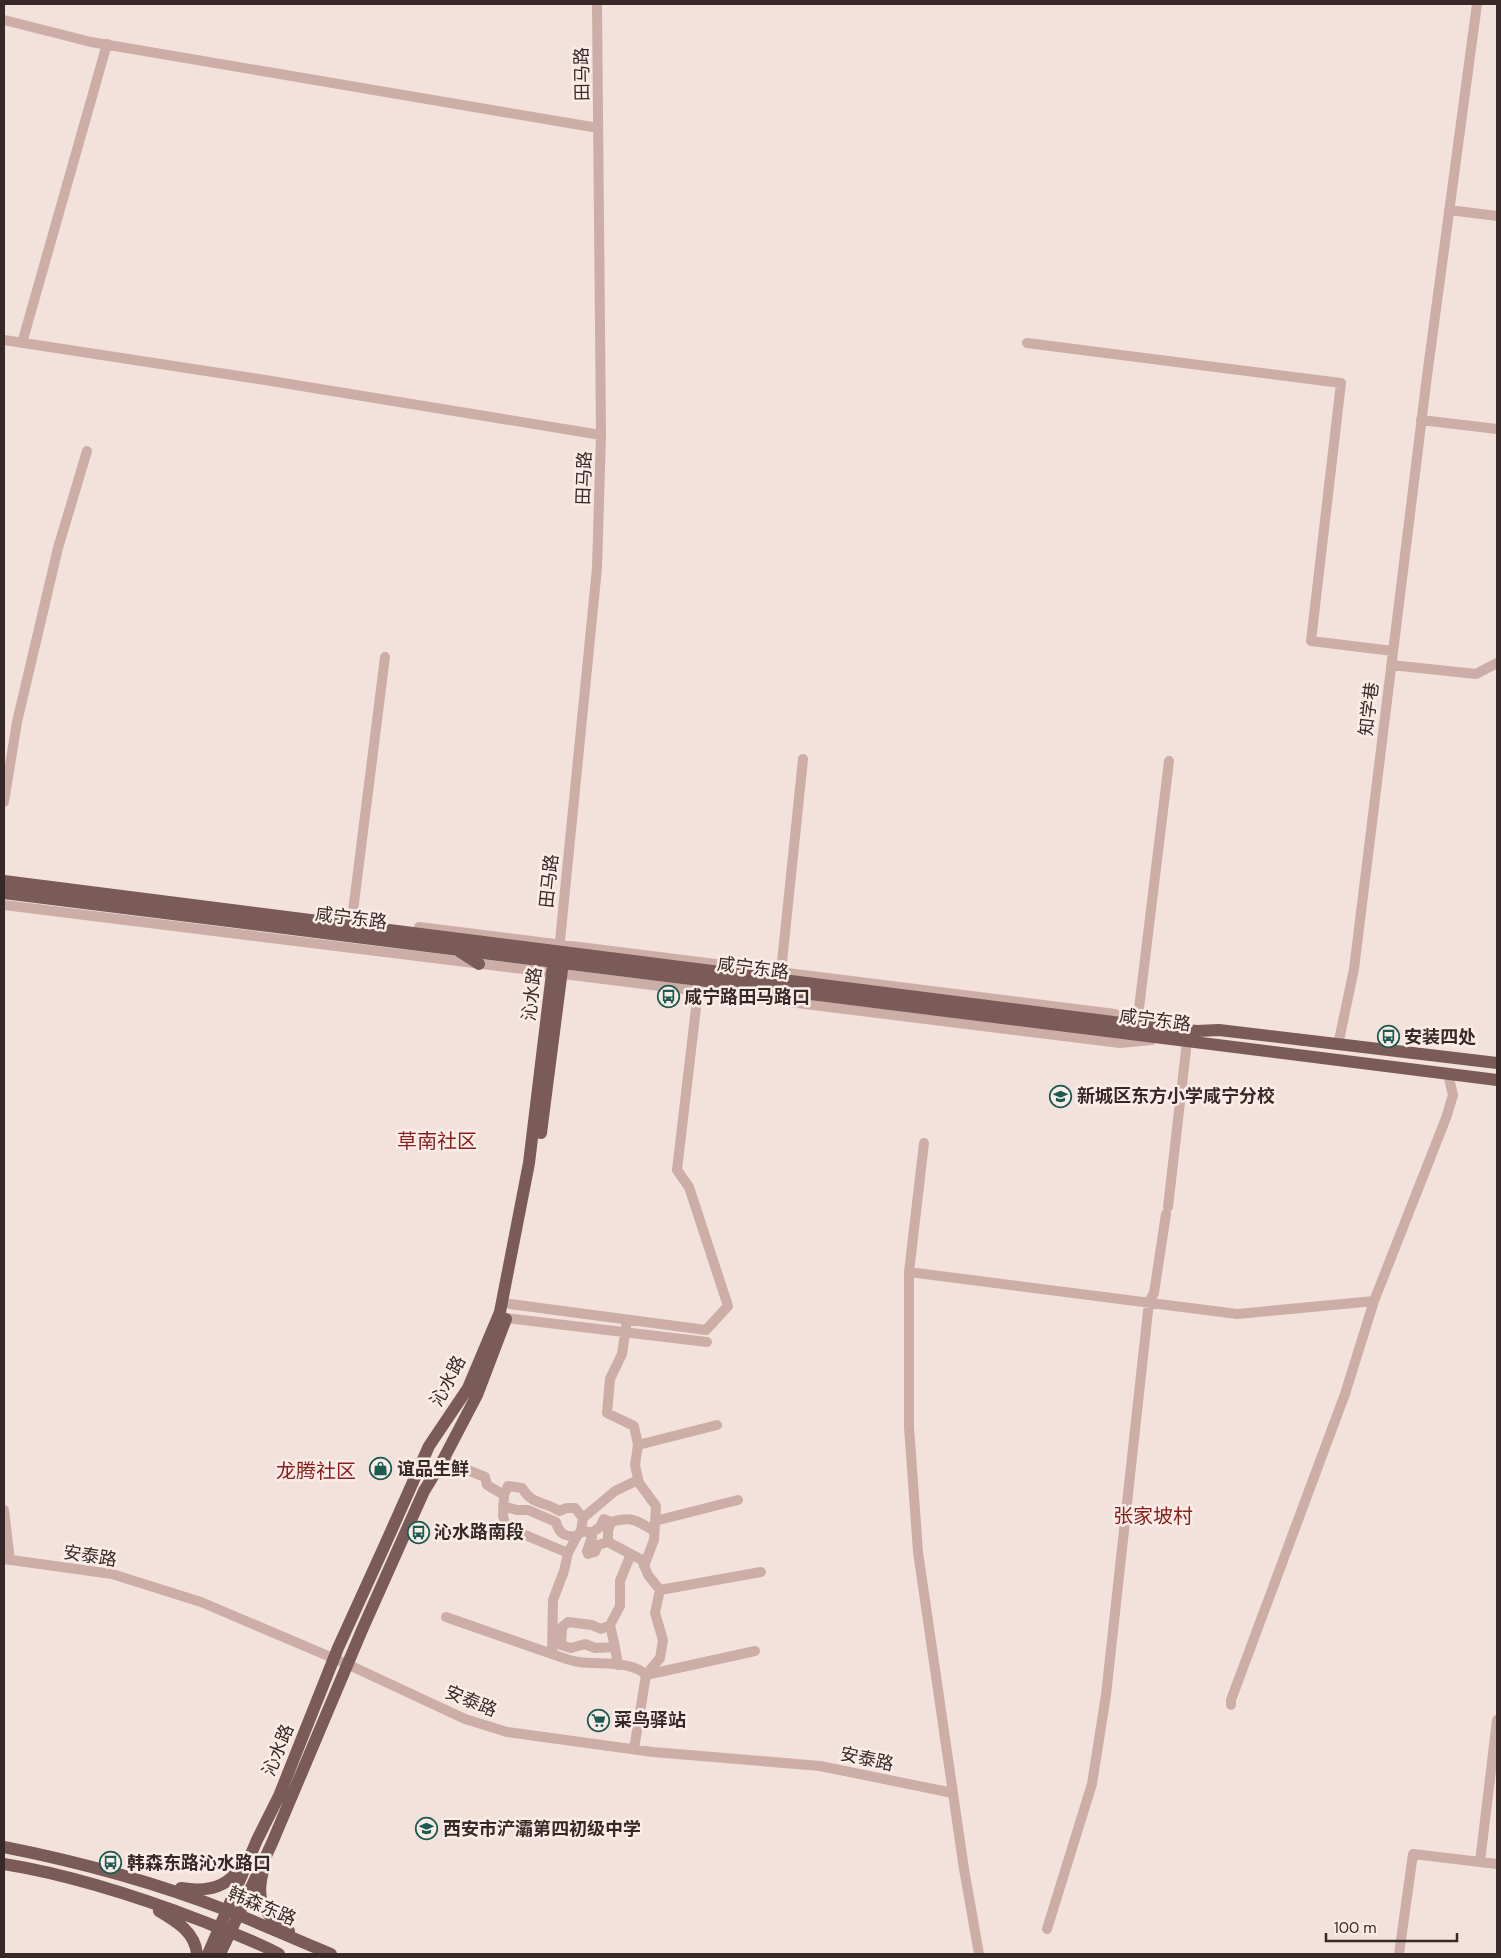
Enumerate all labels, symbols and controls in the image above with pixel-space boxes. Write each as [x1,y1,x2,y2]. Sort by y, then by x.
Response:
street label: 田马路 [570,47,594,101]
street label: 田马路 [571,451,597,505]
street label: 知学巷 [1354,681,1384,737]
street label: 田马路 [534,853,564,909]
street label: 咸宁东路 [314,902,388,934]
street label: 咸宁东路 [716,952,790,984]
street label: 沁水路 [517,966,547,1022]
bus stop icon: 咸宁路田马路口 [656,985,680,1009]
place label: 咸宁路田马路口 [684,985,810,1009]
street label: 咸宁东路 [1118,1004,1192,1036]
bus stop icon: 安装四处 [1376,1025,1400,1049]
place label: 安装四处 [1404,1025,1476,1049]
school or university icon: 新城区东方小学咸宁分校 [1049,1084,1073,1108]
place label: 新城区东方小学咸宁分校 [1077,1084,1275,1108]
district label: 草南社区 [397,1128,477,1154]
street label: 沁水路 [425,1352,471,1410]
shop icon: 谊品生鲜 [369,1457,393,1481]
place label: 谊品生鲜 [397,1457,469,1481]
district label: 龙腾社区 [276,1458,356,1484]
district label: 张家坡村 [1113,1503,1193,1529]
bus stop icon: 沁水路南段 [406,1520,430,1544]
place label: 沁水路南段 [434,1520,524,1544]
street label: 安泰路 [61,1540,119,1572]
street label: 安泰路 [441,1680,501,1722]
supermarket icon: 菜鸟驿站 [586,1708,610,1732]
place label: 菜鸟驿站 [614,1708,686,1732]
street label: 沁水路 [257,1720,299,1780]
street label: 安泰路 [838,1742,896,1776]
school or university icon: 西安市浐灞第四初级中学 [415,1817,439,1841]
place label: 西安市浐灞第四初级中学 [443,1817,641,1841]
bus stop icon: 韩森东路沁水路口 [99,1851,123,1875]
place label: 韩森东路沁水路口 [127,1851,271,1875]
street label: 韩森东路 [224,1881,300,1931]
scale bar [1326,1910,1457,1942]
text: 100 m [1334,1918,1377,1938]

